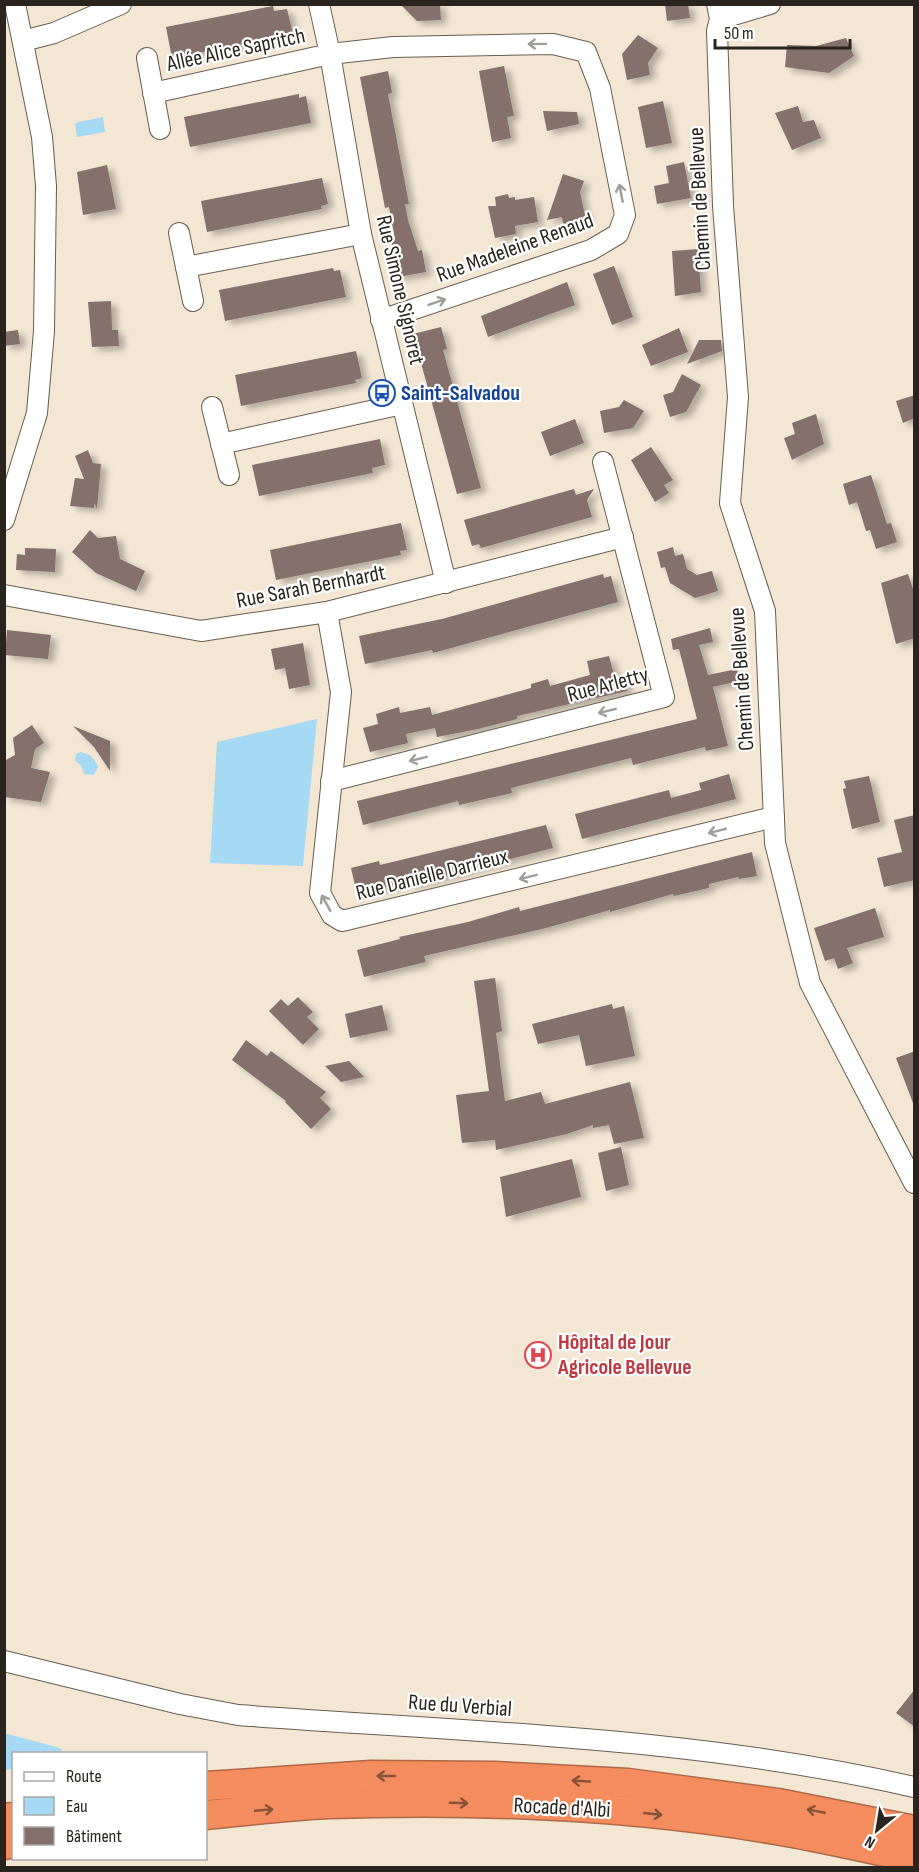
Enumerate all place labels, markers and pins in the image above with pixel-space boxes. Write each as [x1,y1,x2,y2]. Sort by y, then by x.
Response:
bus stop icon: Saint-Salvadou [367,378,397,408]
place label: Saint-Salvadou [401,380,520,407]
place label: Hôpital de Jour Agricole Bellevue [557,1329,692,1381]
hospital icon: Hôpital de Jour Agricole Bellevue [523,1340,553,1370]

